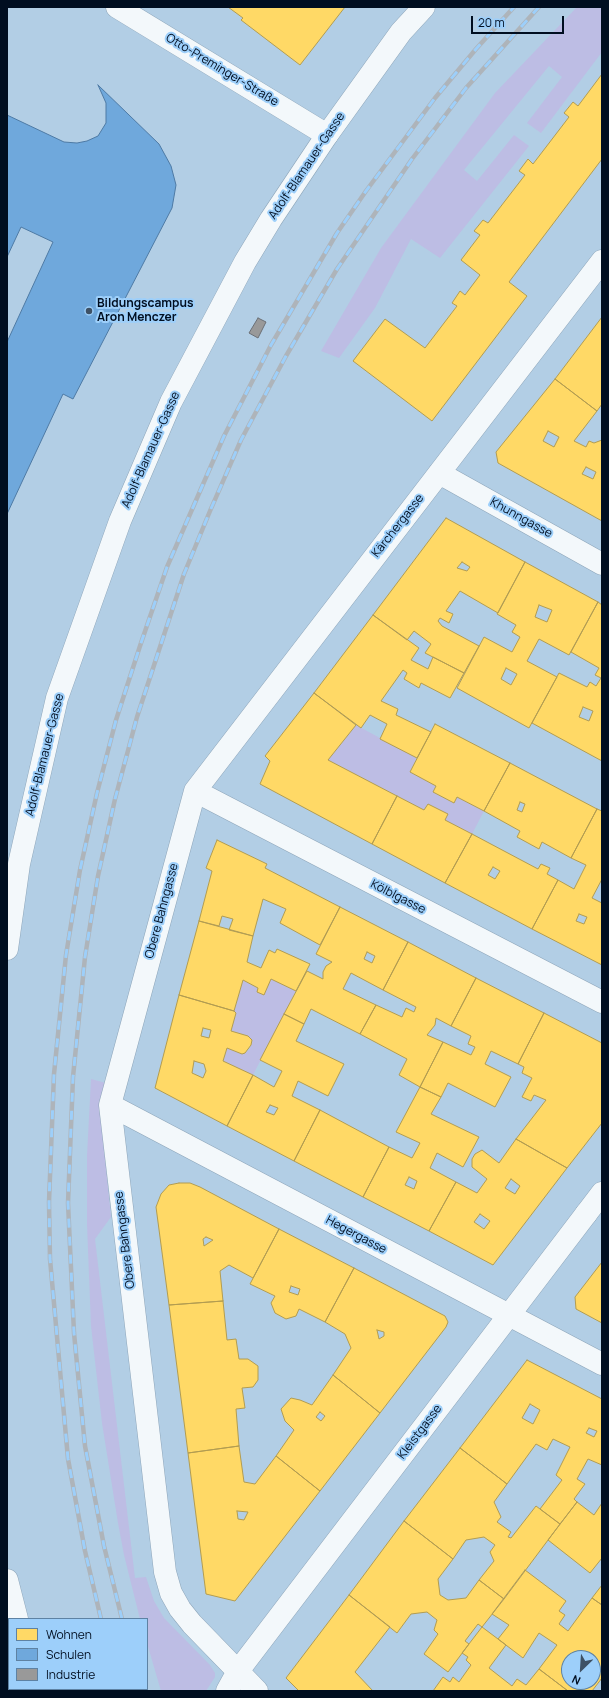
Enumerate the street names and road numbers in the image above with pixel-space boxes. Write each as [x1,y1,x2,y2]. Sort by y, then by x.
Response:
street label: Otto-Preminger-Straße [163,31,281,109]
street label: Adolf-Blamauer-Gasse [266,110,348,222]
street label: Adolf-Blamauer-Gasse [119,390,183,510]
street label: Kärchergasse [369,492,427,560]
street label: Khunngasse [487,495,555,541]
street label: Adolf-Blamauer-Gasse [23,692,67,818]
street label: Obere Bahngasse [142,862,182,960]
street label: Kölblgasse [368,877,428,917]
street label: Obere Bahngasse [112,1190,138,1290]
street label: Hegergasse [323,1213,389,1257]
street label: Kleistgasse [395,1402,445,1462]

